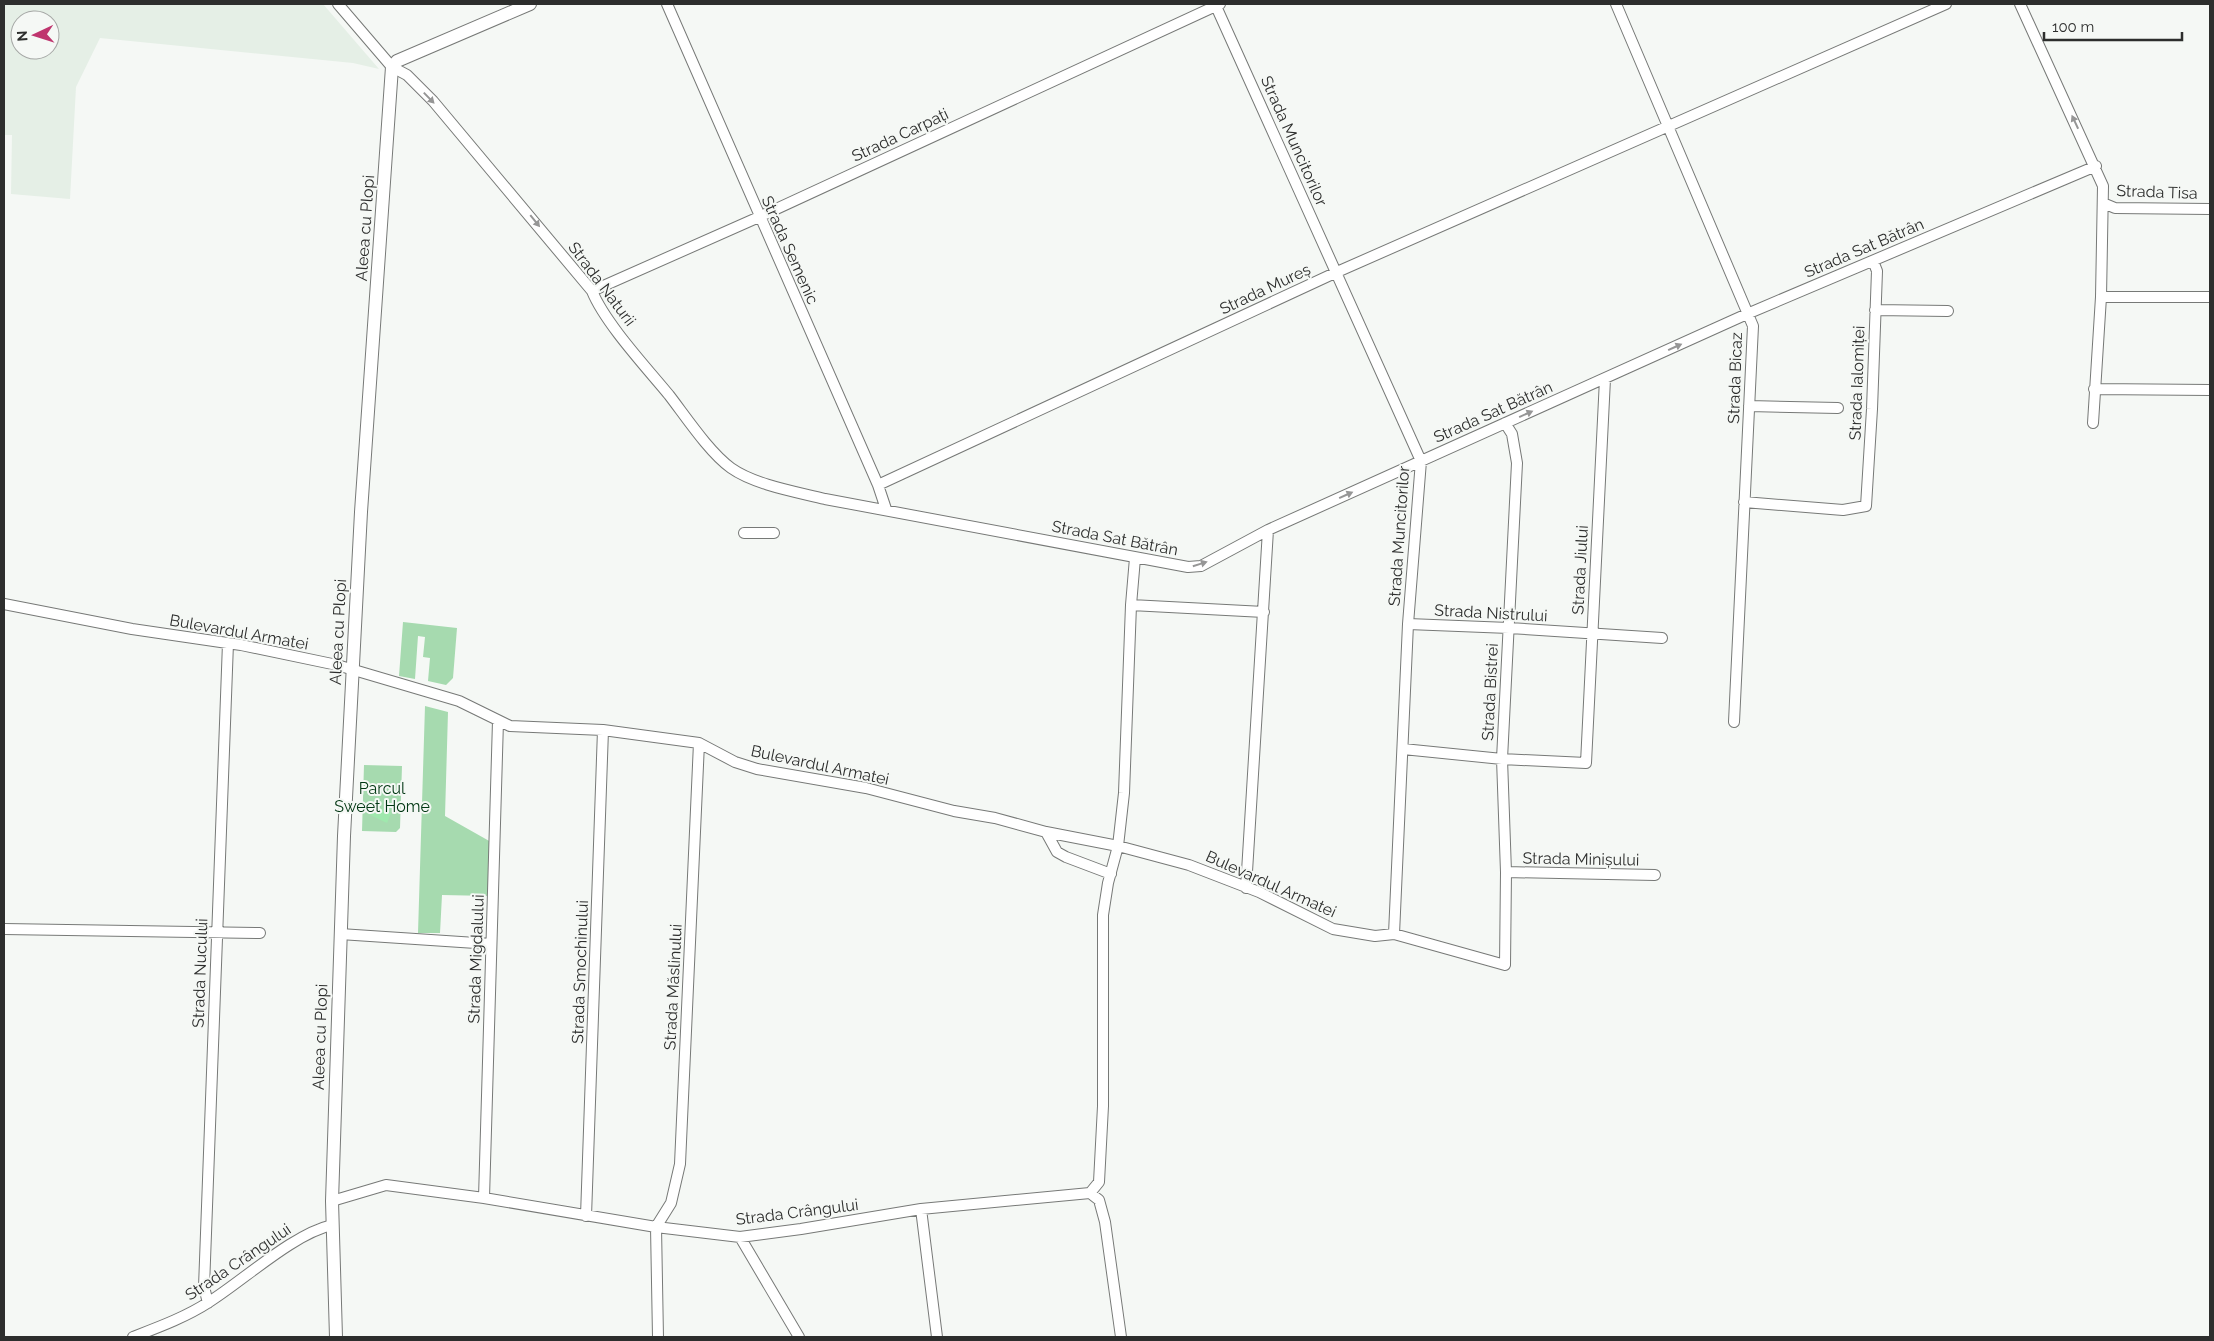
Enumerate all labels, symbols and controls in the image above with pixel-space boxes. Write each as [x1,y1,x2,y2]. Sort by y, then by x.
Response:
north arrow [10,10,60,60]
scale bar [2044,10,2182,42]
text: 100 m [2052,18,2094,36]
text: N [14,30,30,42]
street label: Strada Muncitorilor [1257,73,1331,209]
one-way arrow [423,91,435,103]
street label: Strada Carpați [849,104,951,166]
one-way arrow [2071,115,2079,129]
street label: Aleea cu Plopi [352,174,378,282]
street label: Strada Tisa [2116,181,2198,203]
street label: Strada Semenic [758,193,823,307]
street label: Strada Sat Bătrân [1801,214,1927,282]
one-way arrow [529,215,540,228]
street label: Strada Naturii [564,238,640,330]
street label: Strada Mureș [1217,260,1314,318]
street label: Strada Ialomiței [1846,325,1868,441]
street label: Strada Bicaz [1724,332,1746,424]
one-way arrow [1668,343,1682,351]
street label: Strada Sat Bătrân [1431,377,1555,447]
one-way arrow [1519,409,1533,417]
street label: Strada Muncitorilor [1385,465,1413,607]
one-way arrow [1339,490,1353,498]
street label: Strada Sat Bătrân [1050,516,1180,560]
street label: Strada Jiului [1568,525,1592,615]
one-way arrow [1193,560,1208,568]
street label: Aleea cu Plopi [326,578,350,686]
street label: Strada Nistrului [1434,601,1548,625]
street label: Bulevardul Armatei [168,610,310,654]
street label: Strada Bistrei [1478,643,1502,741]
street label: Bulevardul Armatei [749,741,891,789]
park label: Parcul Sweet Home [334,779,430,816]
street label: Bulevardul Armatei [1203,847,1339,921]
street label: Strada Minișului [1522,848,1640,870]
street label: Strada Migdalului [464,894,488,1024]
street label: Strada Smochinului [568,900,592,1044]
street label: Strada Nucului [189,918,211,1028]
street label: Strada Măslinului [660,923,686,1051]
street label: Aleea cu Plopi [309,984,331,1090]
street label: Strada Crângului [735,1195,859,1229]
street label: Strada Crângului [182,1220,294,1304]

